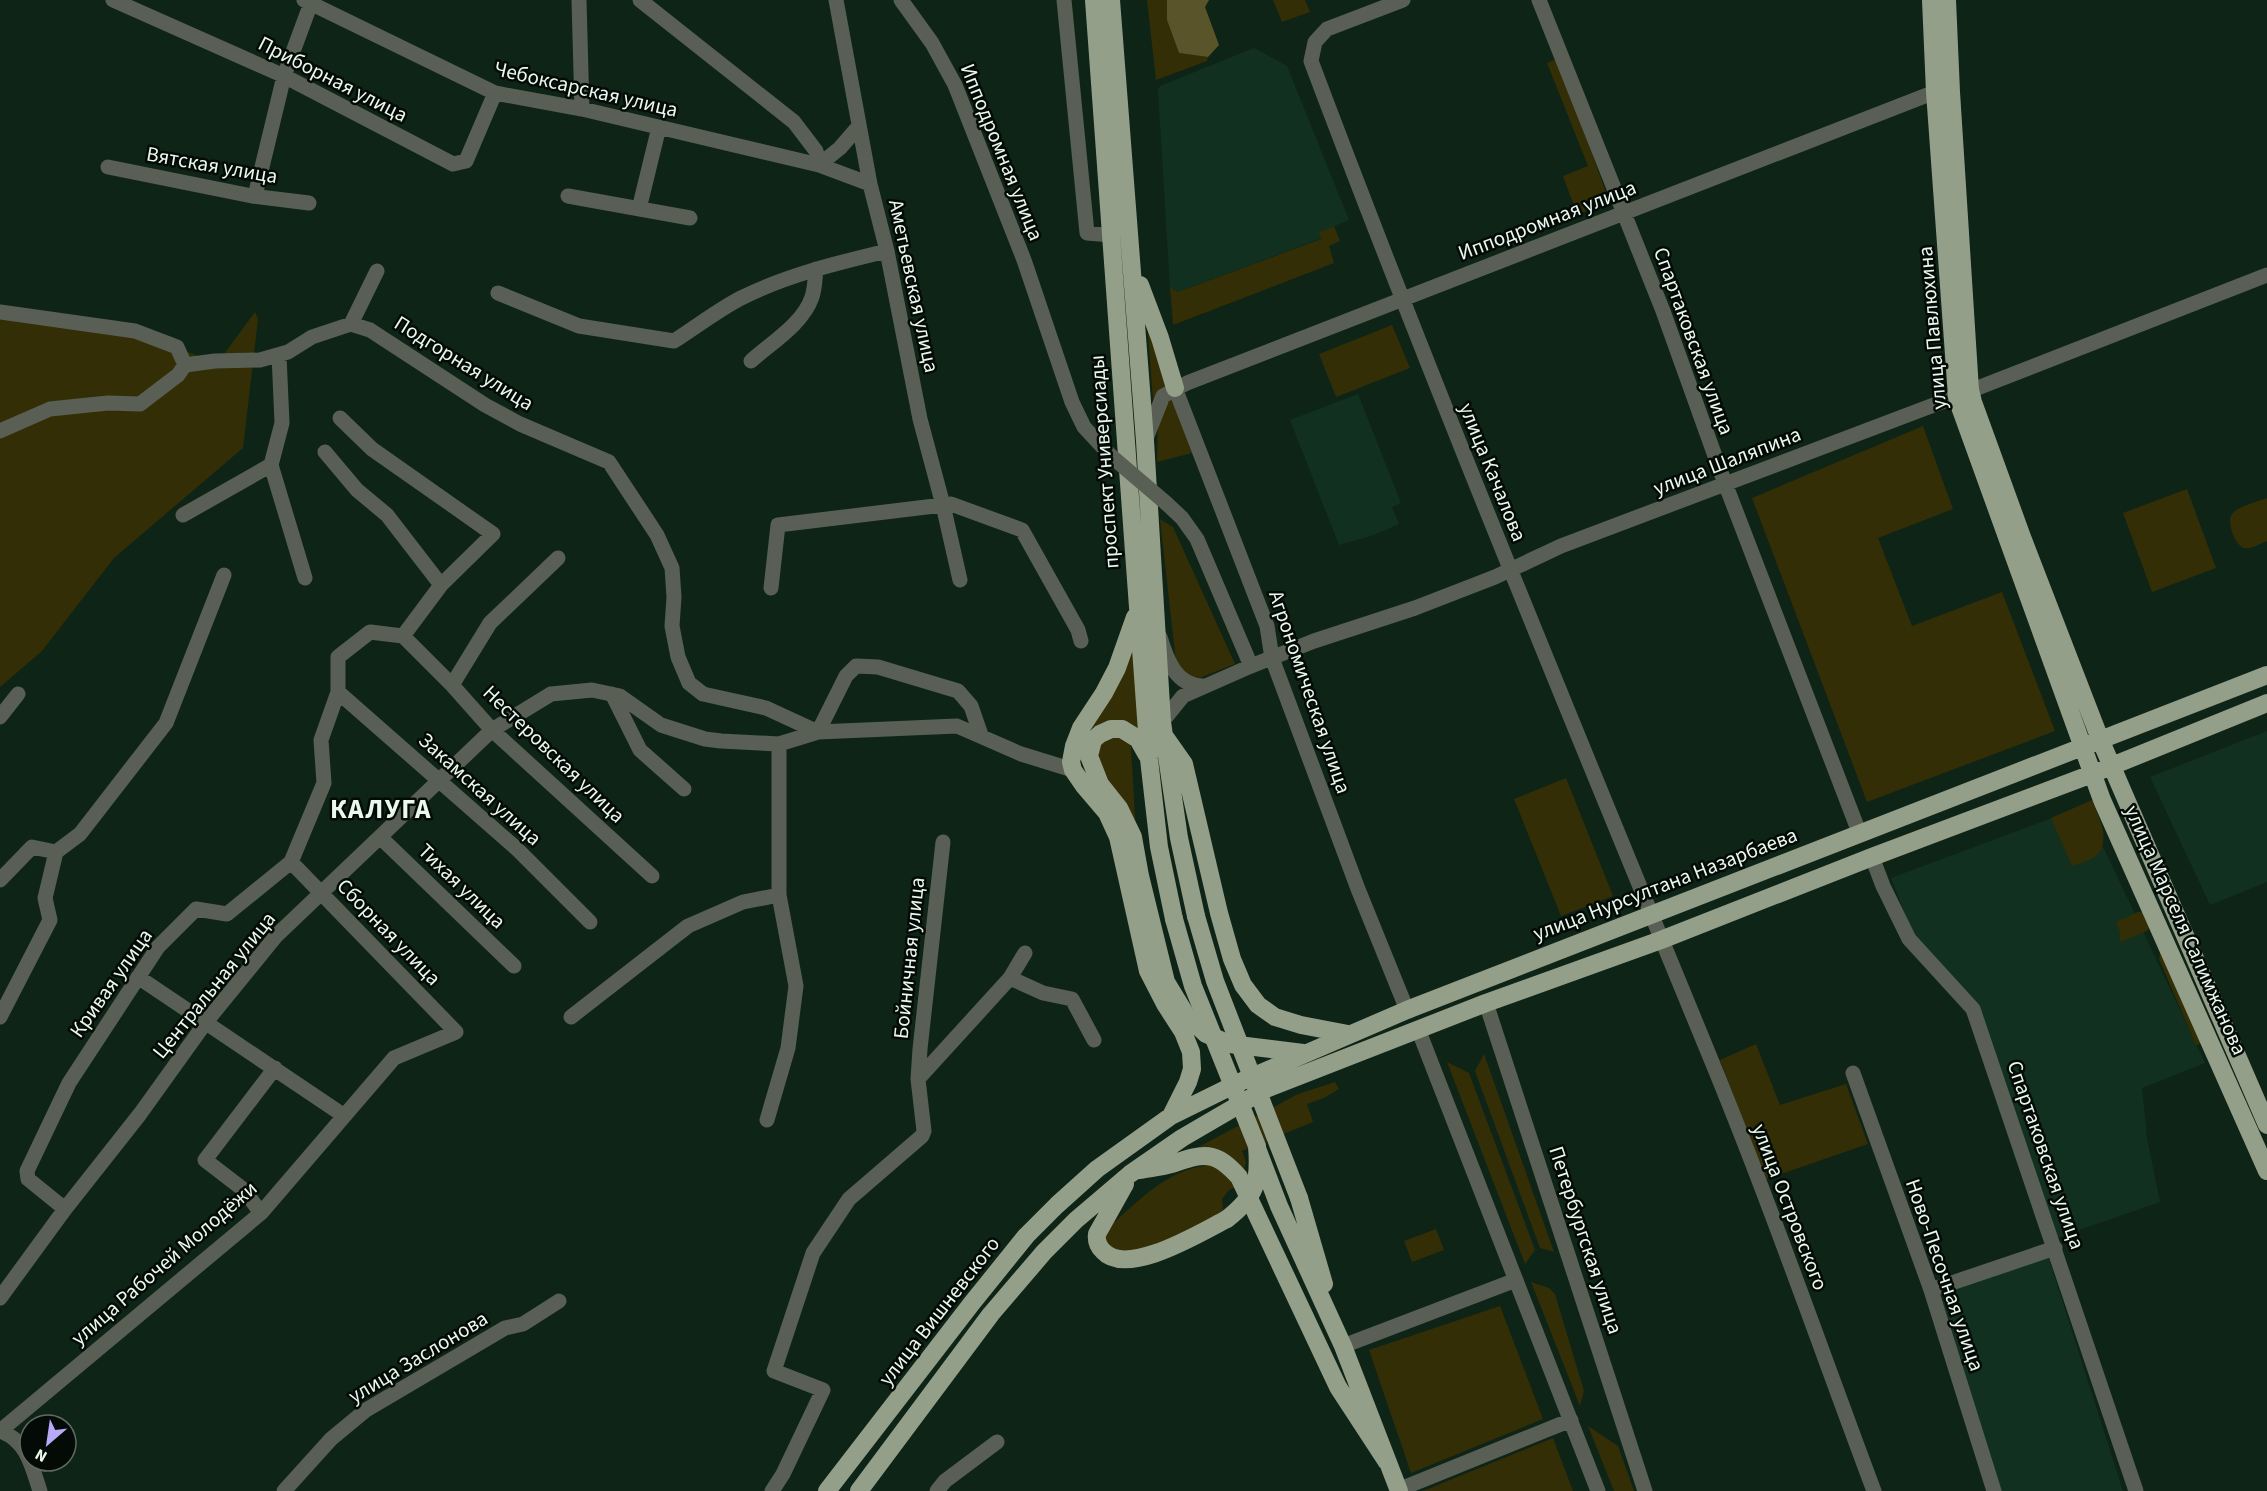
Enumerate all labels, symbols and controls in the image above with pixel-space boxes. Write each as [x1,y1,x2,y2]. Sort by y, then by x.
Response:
street label: Приборная улица [253,28,413,130]
street label: Чебоксарская улица [491,53,681,125]
street label: Ипподромная улица [953,59,1051,245]
street label: Вятская улица [144,139,280,191]
street label: Ипподромная улица [1454,172,1640,268]
street label: Аметьевская улица [881,197,947,375]
street label: Спартаковская улица [1646,243,1742,439]
street label: улица Павлюхина [1910,245,1954,411]
street label: Подгорная улица [388,308,540,418]
street label: проспект Универсиады [1082,354,1126,570]
street label: улица Качалова [1452,398,1534,546]
street label: улица Шаляпина [1649,419,1805,503]
street label: Агрономическая улица [1261,586,1359,798]
street label: Нестеровская улица [476,678,632,830]
street label: Закамская улица [412,725,548,853]
district label: КАЛУГА [330,790,432,829]
street label: улица Марселя Салимжанова [2117,800,2255,1060]
street label: улица Нурсултана Назарбаева [1529,820,1801,948]
street label: Тихая улица [411,836,513,936]
street label: Сборная улица [330,872,448,992]
street label: Бойничная улица [886,876,932,1040]
street label: Центральная улица [145,905,283,1065]
street label: Кривая улица [62,922,160,1044]
street label: Спартаковская улица [2000,1057,2092,1253]
street label: улица Островского [1744,1119,1836,1295]
street label: Петербургская улица [1541,1142,1631,1338]
street label: улица Рабочей Молодёжи [64,1174,264,1352]
street label: Ново-Песочная улица [1898,1175,1992,1375]
street label: улица Вишневского [871,1230,1007,1392]
street label: улица Заслонова [342,1303,494,1411]
north arrow [18,1413,78,1473]
text: N [31,1443,51,1467]

